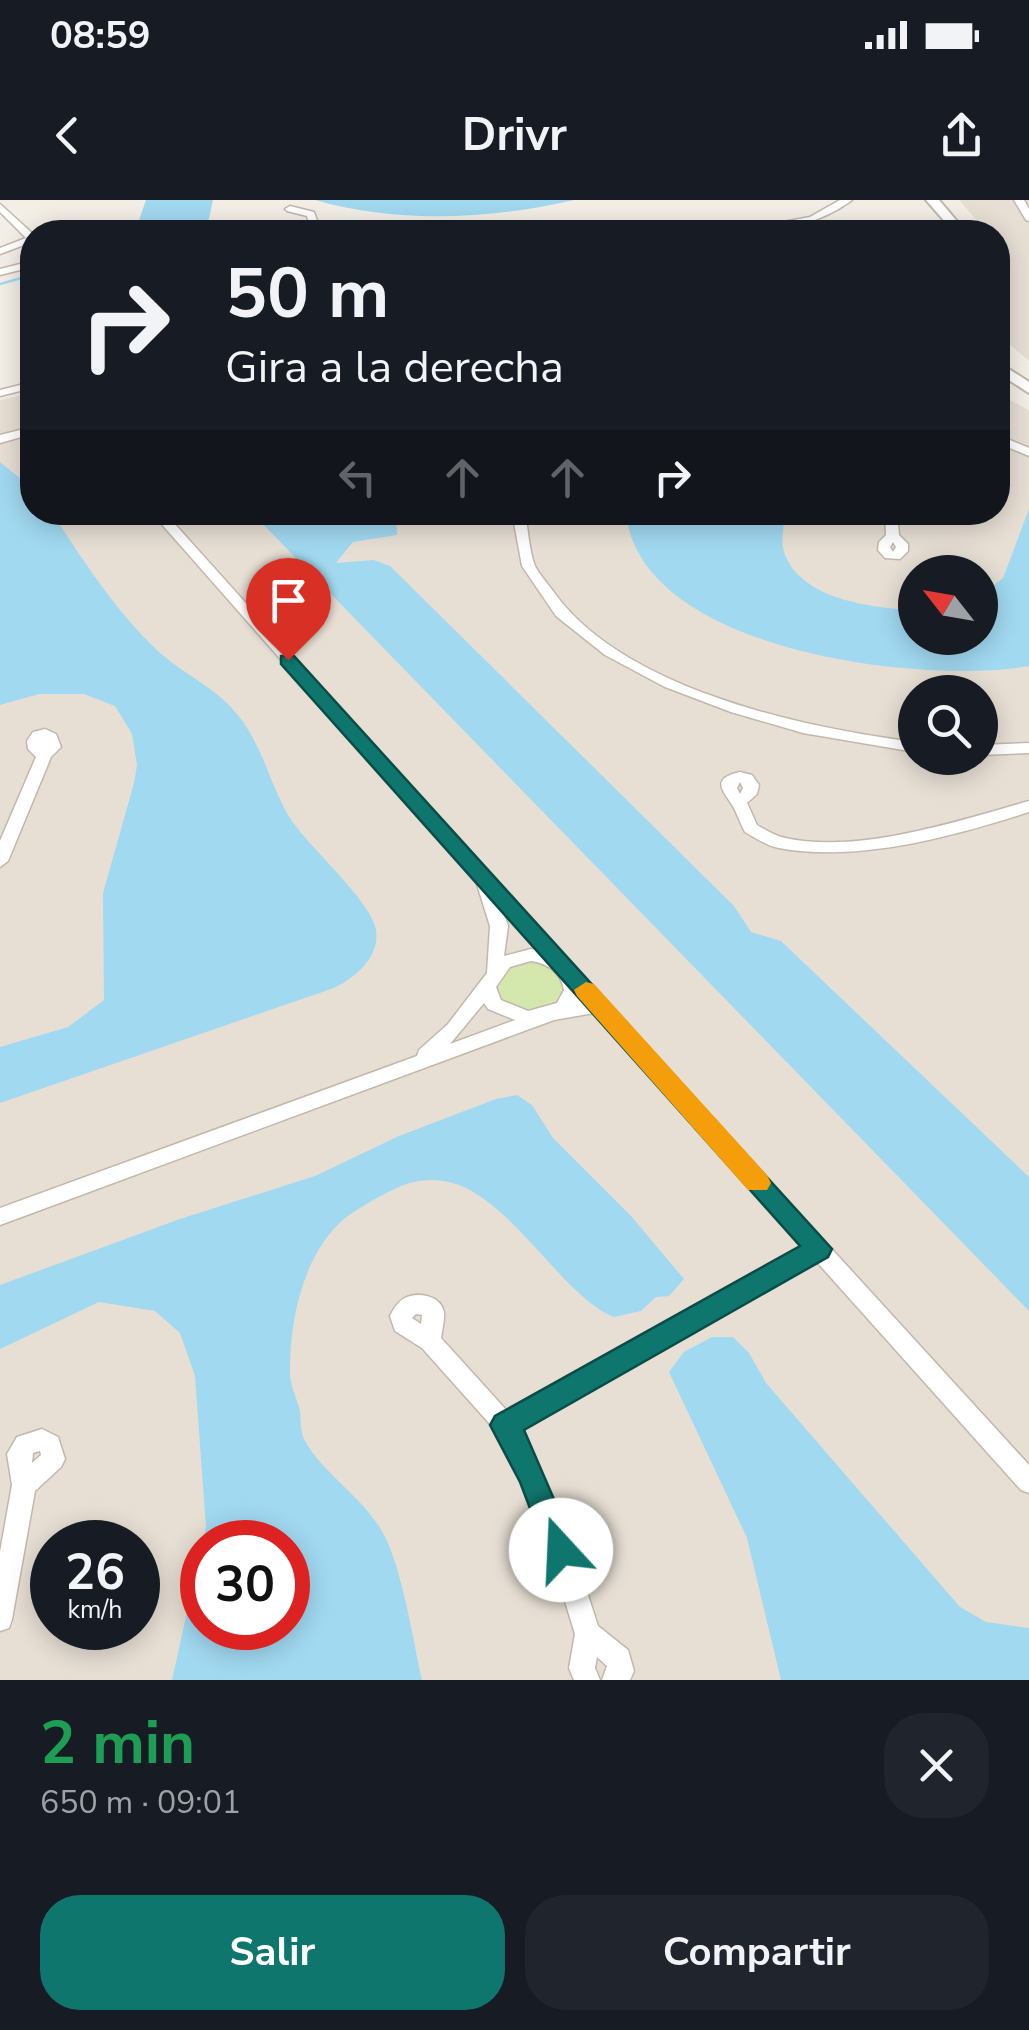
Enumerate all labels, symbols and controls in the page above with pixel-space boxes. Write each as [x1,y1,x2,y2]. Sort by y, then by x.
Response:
text: 08:59 [50,10,151,61]
text: Drivr [462,105,567,166]
icon: back [40,108,95,163]
icon: share [934,108,989,163]
text: 50 m [225,246,389,342]
icon: right [60,260,190,390]
text: Gira a la derecha [225,337,564,398]
icon: left [330,450,385,505]
icon: ahead [435,450,490,505]
icon: ahead [540,450,595,505]
icon: right [645,450,700,505]
north arrow [898,555,998,655]
map controls [898,555,998,775]
pin [246,558,331,661]
icon: arrive [261,573,316,628]
button: search [898,675,998,775]
position arrow [509,1498,613,1602]
speed limit sign: 30 [180,1520,310,1650]
text: 26 [65,1538,125,1607]
text: km/h [67,1593,123,1627]
text: 2 min [40,1702,195,1784]
button: close [884,1713,989,1818]
text: 650 m · 09:01 [40,1781,241,1824]
button: Salir [40,1895,505,2010]
button: Compartir [525,1895,989,2010]

